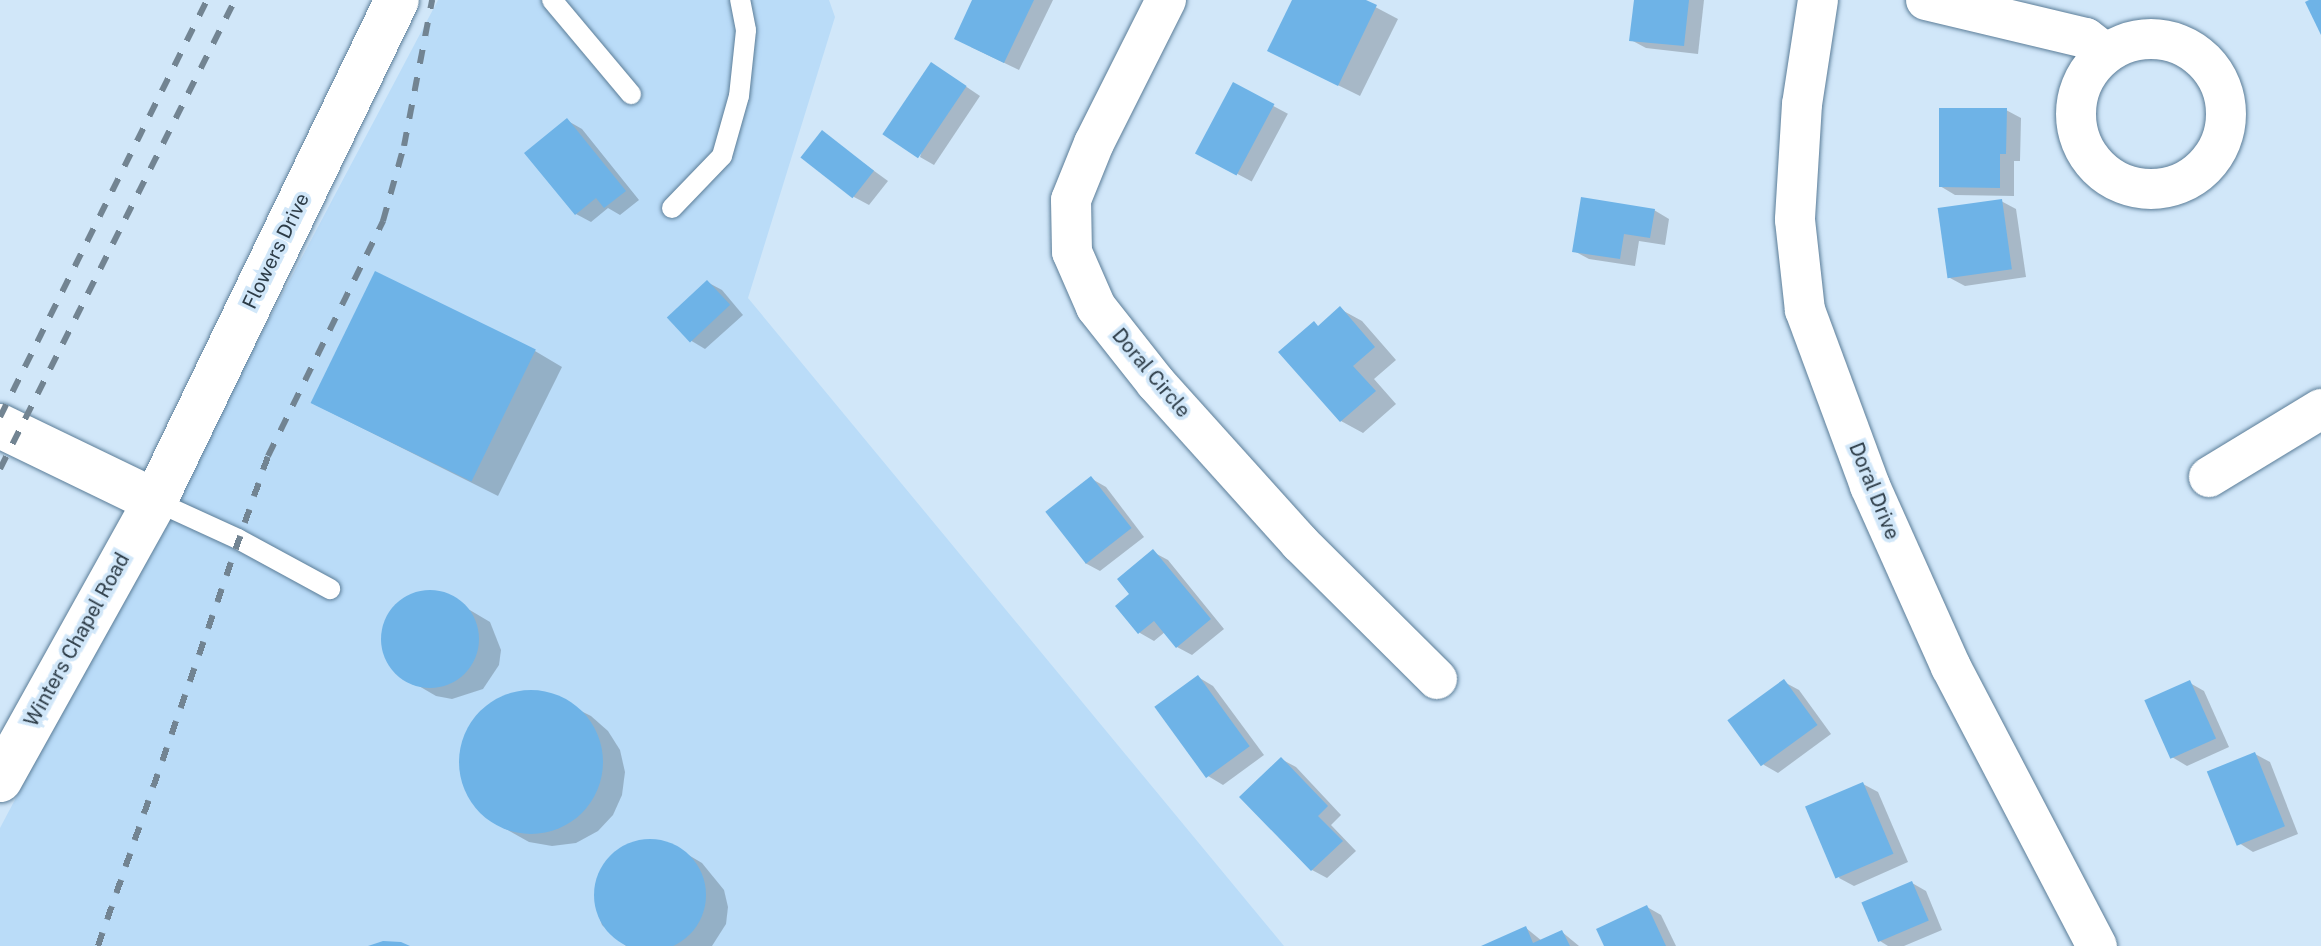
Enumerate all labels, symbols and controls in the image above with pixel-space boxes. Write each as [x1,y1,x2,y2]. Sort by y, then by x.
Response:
street label: Flowers Drive [238,189,314,313]
street label: Doral Circle [1107,324,1195,422]
street label: Doral Drive [1844,439,1904,543]
street label: Winters Chapel Road [19,549,135,731]

